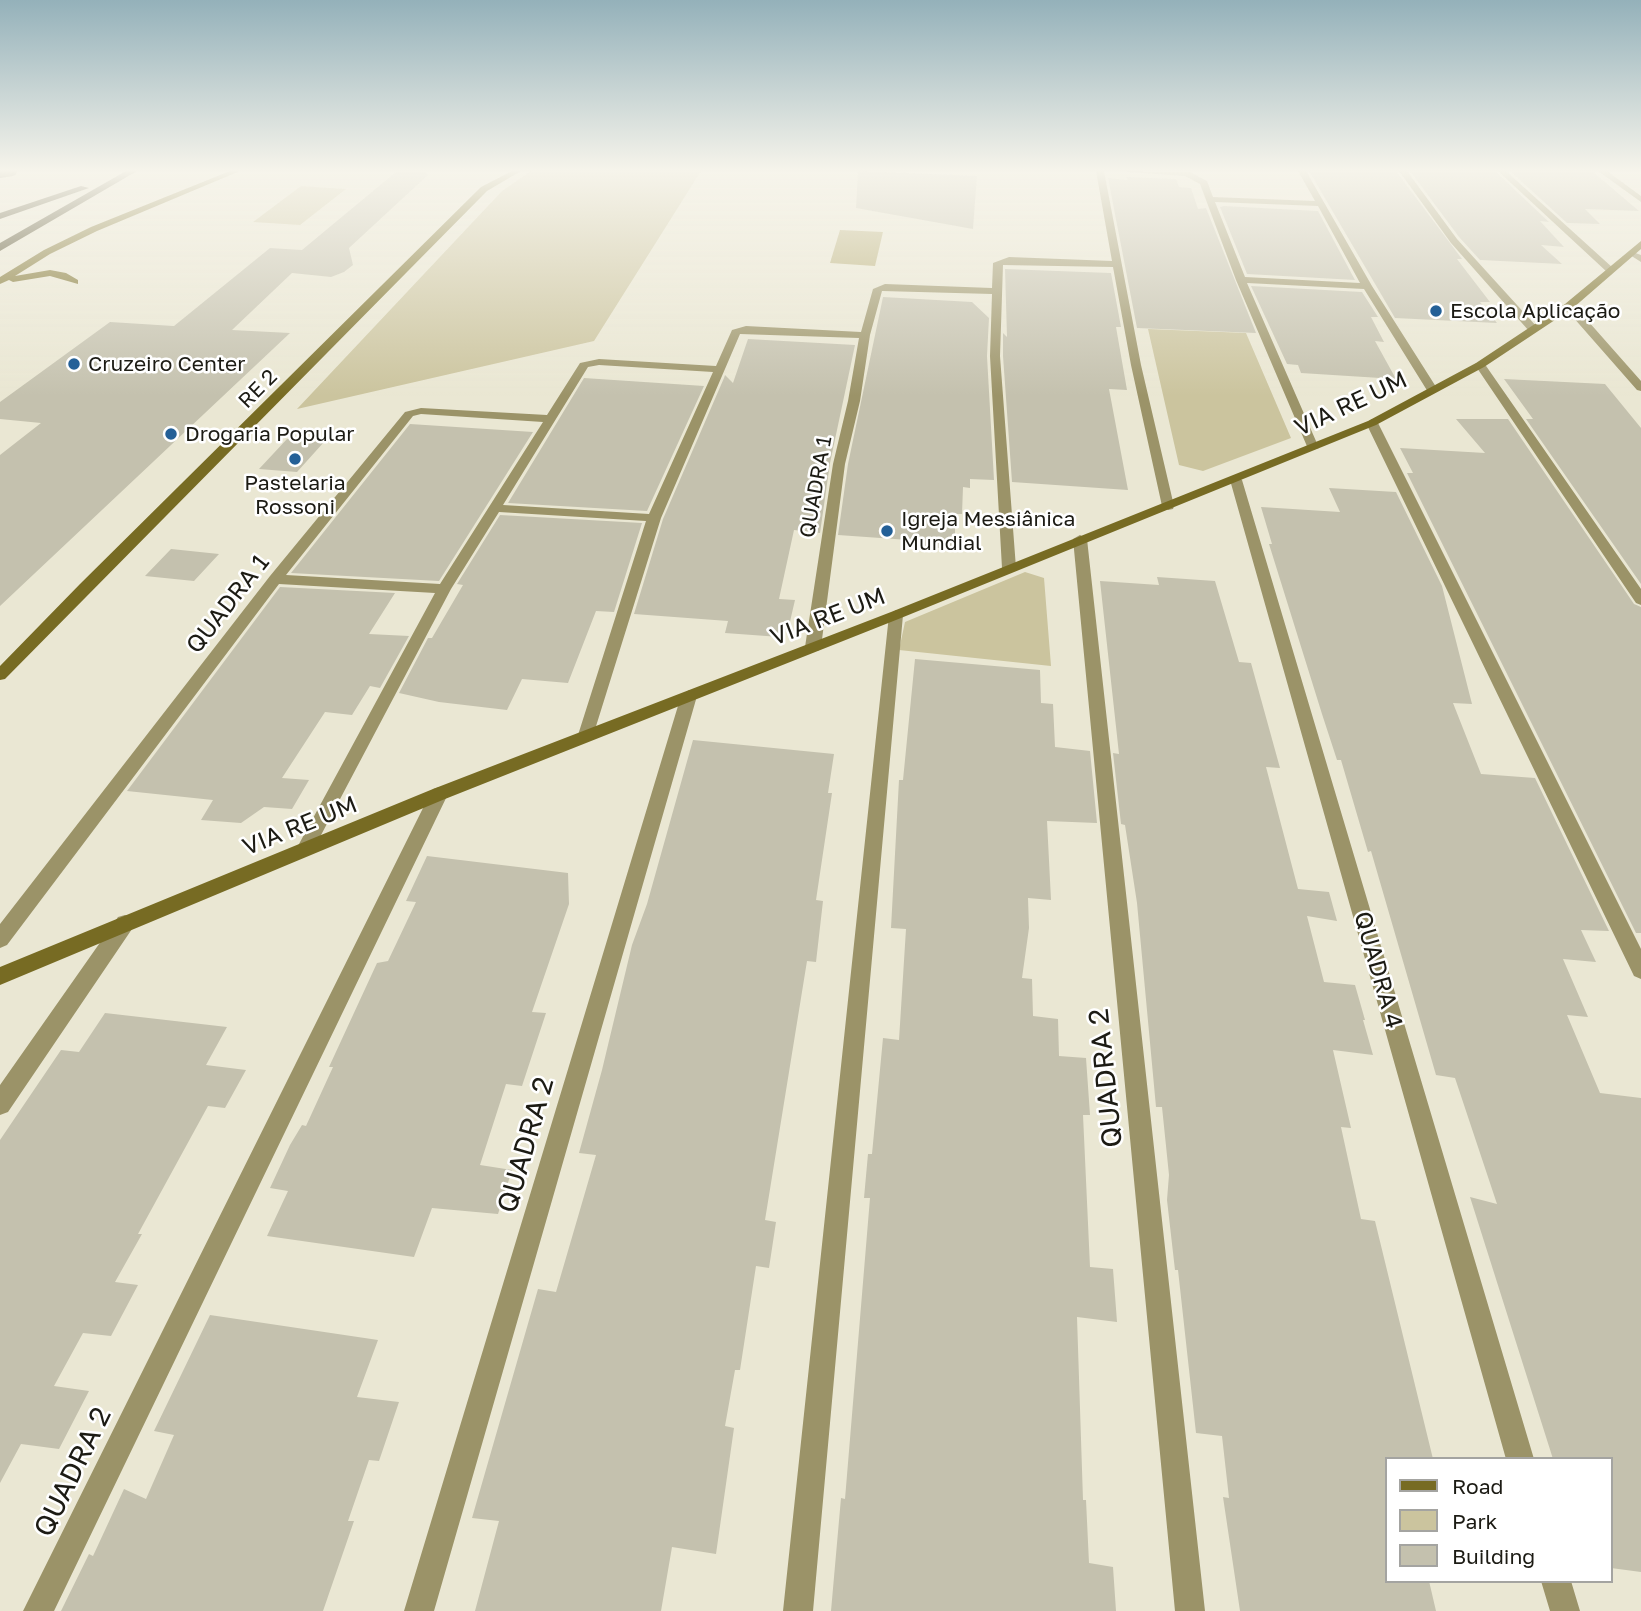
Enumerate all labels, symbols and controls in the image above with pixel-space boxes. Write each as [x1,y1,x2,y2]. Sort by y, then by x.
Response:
place label: Escola Aplicação [1450,298,1620,324]
marker: Escola Aplicação [1428,303,1444,319]
place label: Cruzeiro Center [88,351,245,377]
marker: Cruzeiro Center [66,356,82,372]
street label: RE 2 [233,364,283,414]
street label: VIA RE UM [1290,365,1412,443]
place label: Drogaria Popular [185,421,355,447]
marker: Drogaria Popular [163,426,179,442]
street label: QUADRA 1 [795,434,837,540]
marker: Pastelaria Rossoni [287,451,303,467]
place label: Pastelaria Rossoni [244,470,346,520]
place label: Igreja Messiânica Mundial [901,506,1075,556]
marker: Igreja Messiânica Mundial [879,523,895,539]
street label: QUADRA 1 [180,549,276,659]
street label: VIA RE UM [766,582,890,652]
street label: VIA RE UM [239,790,361,862]
street label: QUADRA 4 [1348,908,1408,1032]
street label: QUADRA 2 [1082,1007,1130,1149]
street label: QUADRA 2 [491,1073,561,1217]
street label: QUADRA 2 [27,1402,119,1542]
legend [1386,1457,1613,1583]
text: Road [1452,1473,1503,1499]
text: Park [1452,1508,1497,1534]
text: Building [1452,1543,1535,1569]

